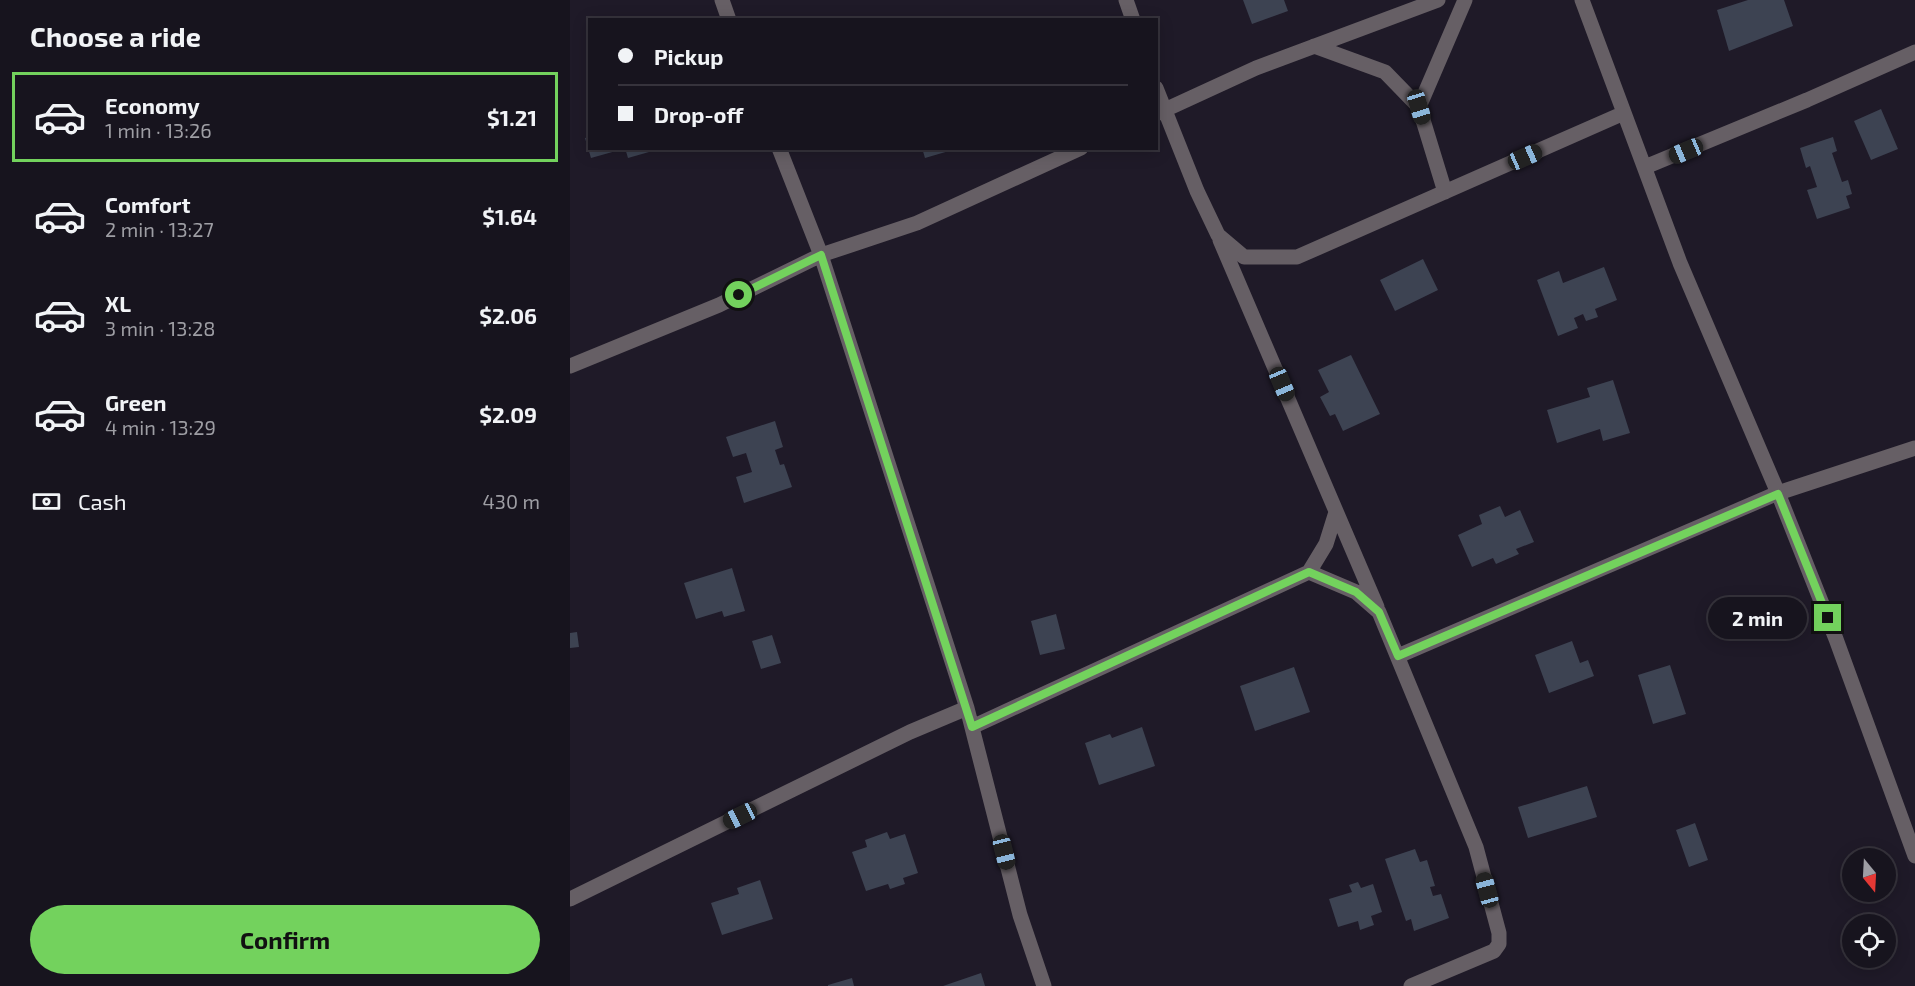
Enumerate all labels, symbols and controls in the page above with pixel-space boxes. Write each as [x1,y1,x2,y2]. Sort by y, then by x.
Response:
text: Choose a ride [30,20,201,52]
text: Pickup [654,43,723,69]
car [1405,87,1433,127]
icon: car [33,90,87,144]
text: Economy [105,92,200,118]
text: Drop-off [654,101,743,127]
text: $1.21 [487,104,537,130]
text: 1 min · 13:26 [105,118,212,142]
car [1666,136,1706,166]
car [1505,141,1545,173]
icon: car [33,189,87,243]
text: Comfort [105,191,190,217]
text: $1.64 [482,203,537,229]
text: 2 min · 13:27 [105,217,214,241]
route start [725,281,752,308]
icon: car [33,288,87,342]
text: XL [105,290,131,316]
text: $2.06 [479,302,537,328]
text: 3 min · 13:28 [105,316,216,340]
car [1267,364,1297,404]
icon: car [33,387,87,441]
text: Green [105,389,167,415]
text: $2.09 [479,401,537,427]
text: 4 min · 13:29 [105,415,216,439]
icon: cash [30,485,63,518]
text: Cash [78,488,127,514]
text: 430 m [483,489,540,513]
callout: 2 min [1708,597,1807,639]
route end [1814,604,1841,631]
text: 2 min [1732,606,1783,630]
car [720,800,760,832]
car [991,832,1017,872]
north arrow [1842,848,1896,902]
map controls [1842,848,1896,968]
car [1474,870,1500,910]
button: Confirm [30,905,540,974]
button: locate [1842,914,1896,968]

